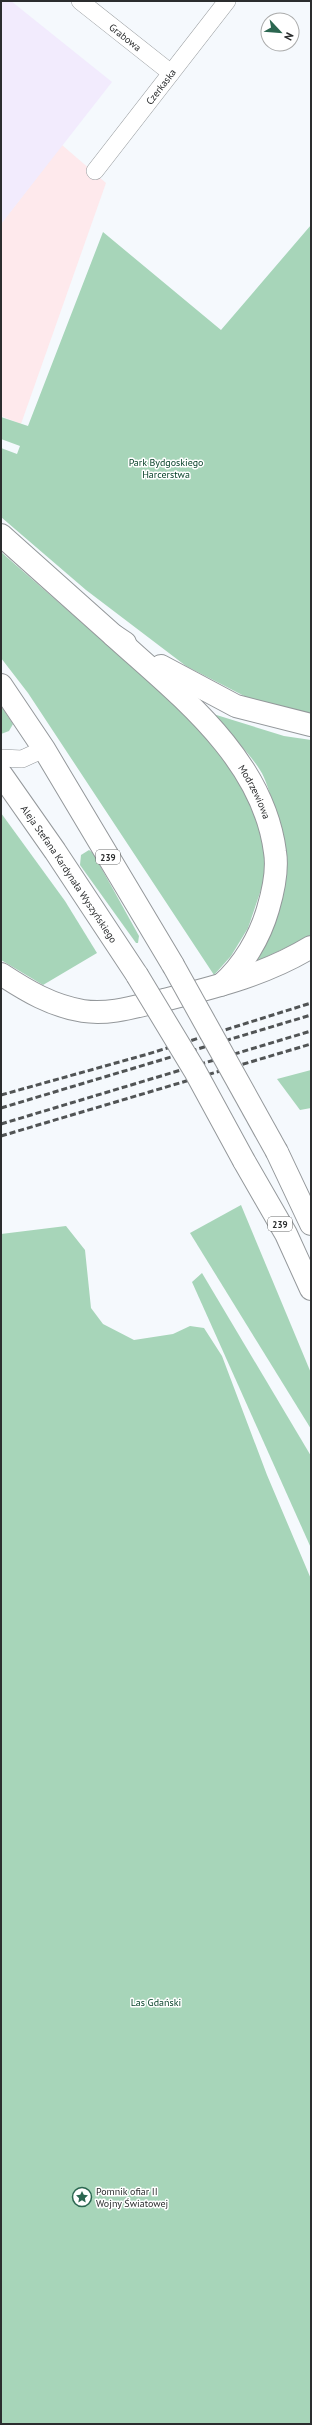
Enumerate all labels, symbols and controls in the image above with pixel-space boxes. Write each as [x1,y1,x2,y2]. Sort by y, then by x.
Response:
north arrow [260,12,300,52]
street label: Grabowa [107,20,144,54]
text: N [281,30,297,43]
street label: Czerkaska [143,66,179,107]
park label: Park Bydgoskiego Harcerstwa [129,456,203,481]
street label: Modrzewiowa [236,762,273,820]
street label: Aleja Stefana Kardynała Wyszyńskiego [18,803,120,945]
road number: 239 [96,850,120,864]
road number: 239 [268,1217,292,1231]
park label: Las Gdański [131,1996,181,2009]
place label: Pomnik ofiar II Wojny Światowej [96,2185,168,2210]
place icon: Pomnik ofiar II Wojny Światowej [71,2186,93,2208]

